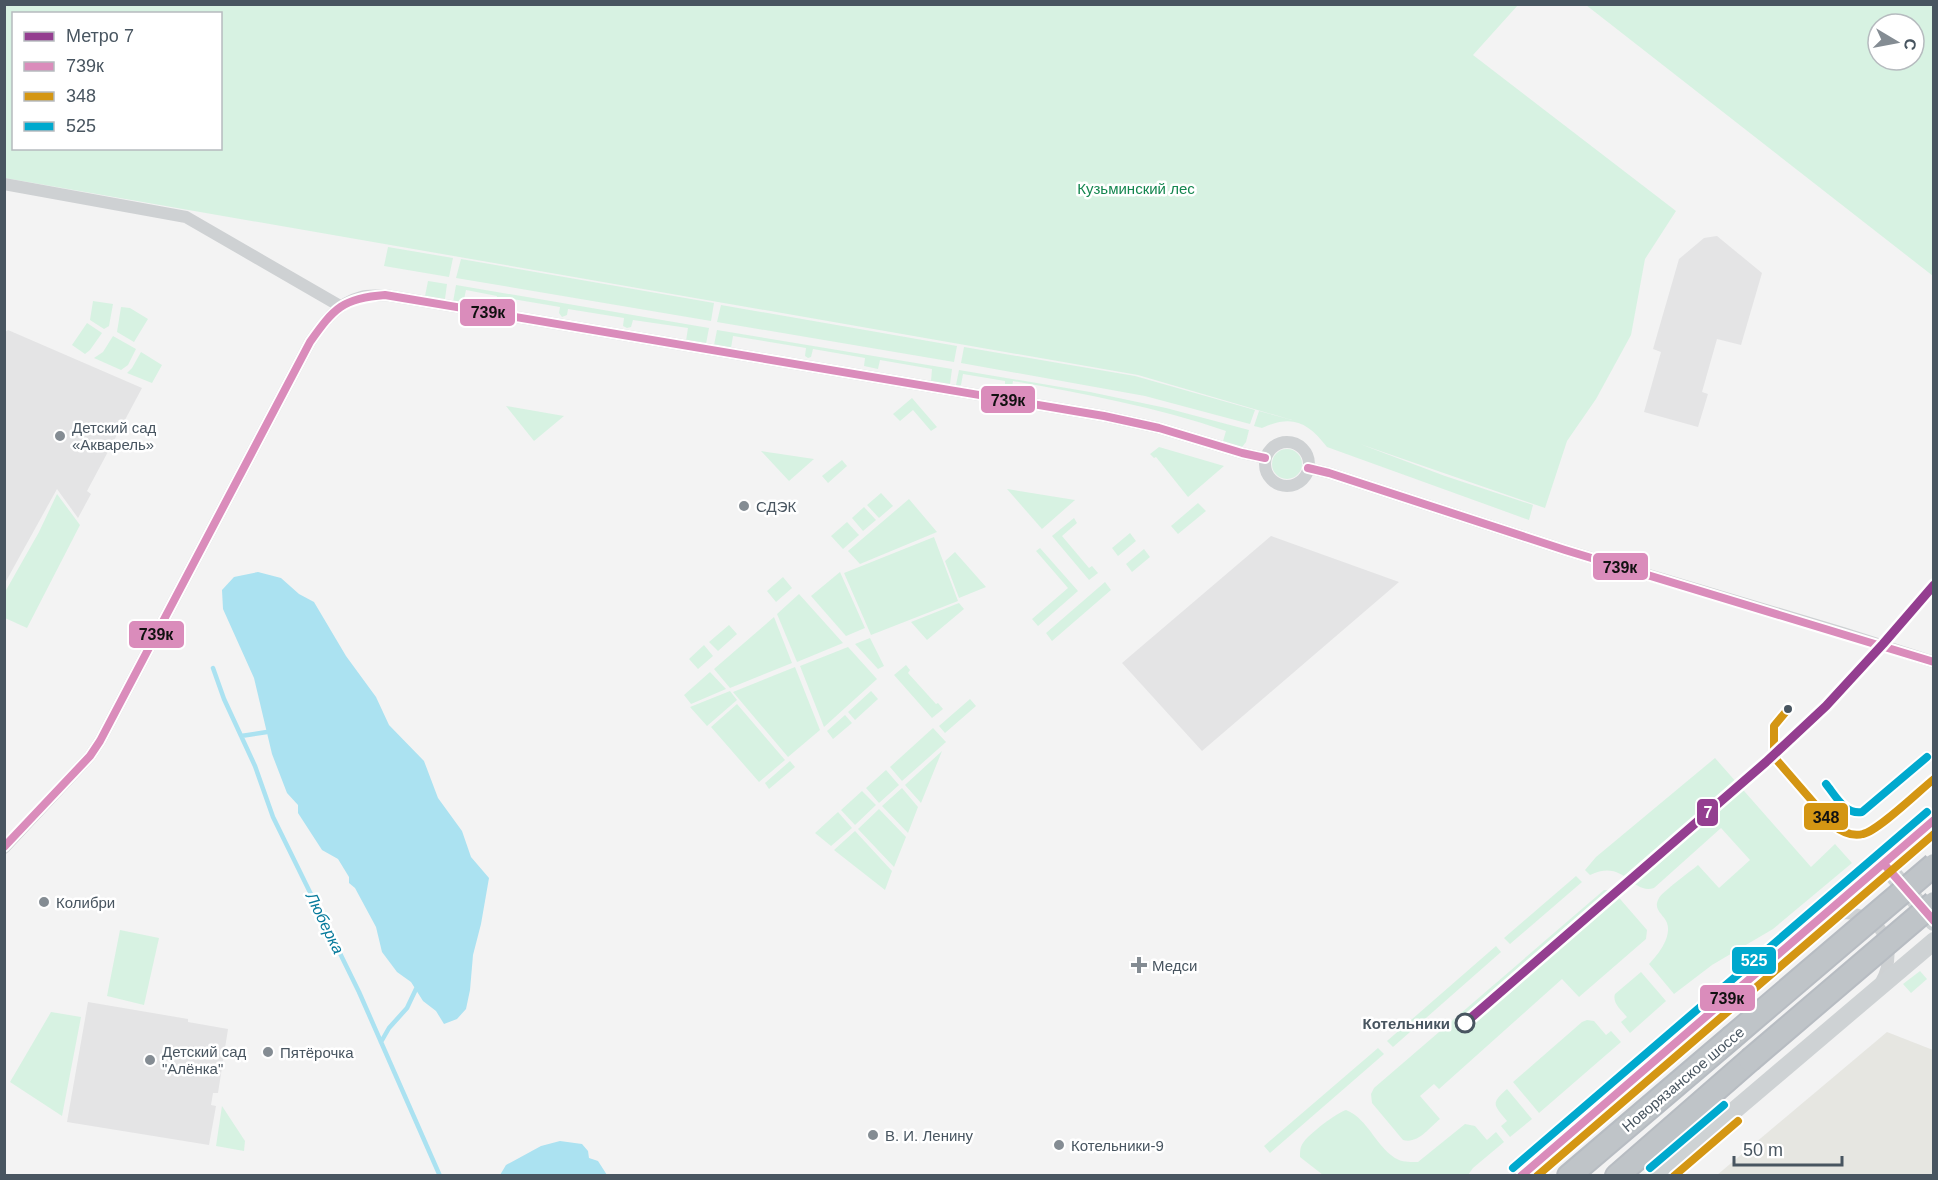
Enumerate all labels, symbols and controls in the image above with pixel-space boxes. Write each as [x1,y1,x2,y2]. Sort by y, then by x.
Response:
legend [12,12,222,150]
north arrow [1866,12,1926,72]
text: Метро 7 [66,26,134,46]
text: С [1901,37,1920,52]
text: 739к [66,56,104,76]
text: 348 [66,86,96,106]
text: 525 [66,116,96,136]
park label: Кузьминский лес [1077,180,1195,197]
line badge: 739к [459,298,516,327]
text: 739к [471,304,506,321]
line badge: 739к [980,385,1036,414]
text: 739к [991,392,1026,409]
place label: Детский сад «Акварель» [72,419,157,453]
marker: Детский сад «Акварель» [53,429,67,443]
place label: СДЭК [756,498,796,515]
marker: СДЭК [737,499,751,513]
line badge: 739к [1592,552,1649,581]
text: 739к [1603,559,1638,576]
line badge: 739к [128,620,185,649]
text: 739к [139,626,174,643]
unlabelled marker [1782,703,1794,715]
line badge: 7 [1696,798,1719,827]
line badge: 348 [1803,802,1849,831]
text: 7 [1704,804,1713,821]
text: 348 [1813,809,1839,826]
water label: Люберка [302,889,347,957]
place label: Колибри [56,894,115,911]
marker: Колибри [37,895,51,909]
line badge: 525 [1731,946,1777,975]
text: 525 [1741,952,1767,969]
marker: Медси [1130,956,1148,974]
place label: Медси [1152,957,1197,974]
line badge: 739к [1699,984,1756,1012]
text: 739к [1710,990,1745,1007]
marker: Котельники [1455,1013,1475,1033]
place label: Котельники [1363,1015,1450,1032]
street label: Новорязанское шоссе [1619,1023,1747,1135]
place label: Детский сад "Алёнка" [162,1043,247,1077]
place label: Пятёрочка [280,1044,354,1061]
marker: Пятёрочка [261,1045,275,1059]
marker: Детский сад "Алёнка" [143,1053,157,1067]
place label: В. И. Ленину [885,1127,974,1144]
marker: В. И. Ленину [866,1128,880,1142]
scale bar [1734,1129,1842,1167]
place label: Котельники-9 [1071,1137,1164,1154]
marker: Котельники-9 [1052,1138,1066,1152]
text: 50 m [1743,1140,1783,1160]

